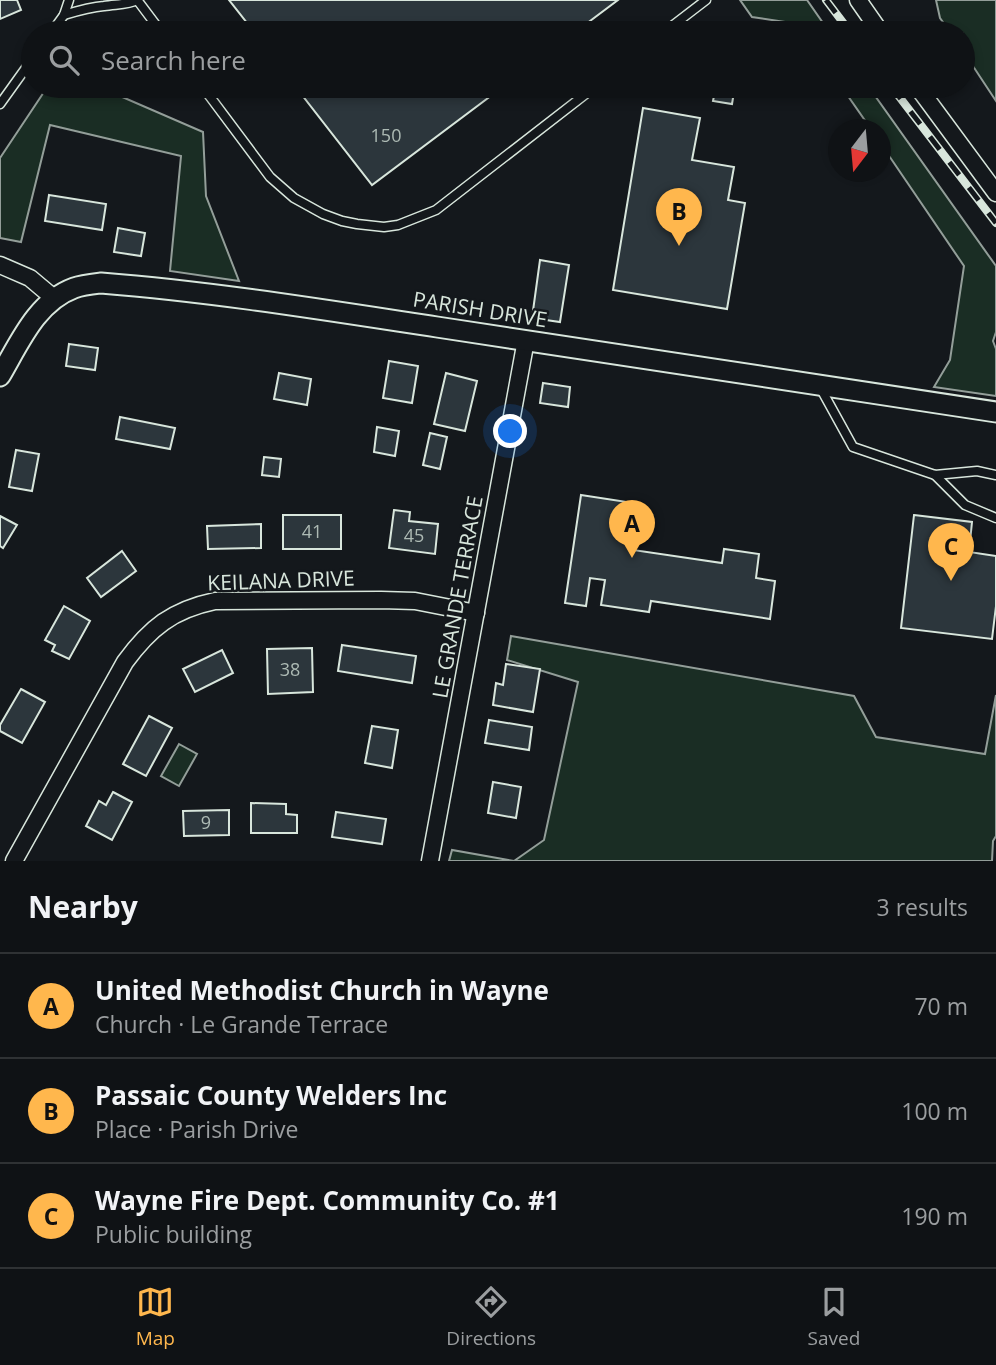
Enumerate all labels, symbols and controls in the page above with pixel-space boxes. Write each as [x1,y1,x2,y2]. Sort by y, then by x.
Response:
search box [21,21,975,98]
icon: search [45,41,83,79]
text: Search here [101,42,246,78]
north arrow [828,119,891,182]
house number: 150 [371,123,401,147]
pin: B [656,188,702,246]
street label: PARISH DRIVE [411,285,549,333]
your location [493,414,527,448]
street label: LE GRANDE TERRACE [425,493,489,700]
pin: A [609,500,655,558]
house number: 41 [302,519,322,543]
house number: 45 [404,523,424,547]
pin: C [928,523,974,581]
street label: KEILANA DRIVE [207,563,355,597]
house number: 38 [280,657,300,681]
house number: 9 [201,810,211,834]
text: Nearby [28,886,138,927]
text: 3 results [877,891,968,923]
text: United Methodist Church in Wayne [95,972,549,1008]
text: A [43,990,59,1022]
text: 70 m [914,990,968,1022]
text: Church · Le Grande Terrace [95,1008,388,1040]
text: Passaic County Welders Inc [95,1077,447,1113]
text: B [43,1095,59,1127]
text: 100 m [901,1095,968,1127]
text: Place · Parish Drive [95,1113,299,1145]
text: Wayne Fire Dept. Community Co. #1 [95,1182,560,1218]
text: C [44,1200,58,1232]
text: 190 m [901,1200,968,1232]
text: Public building [95,1218,252,1250]
tab: Map [136,1283,175,1351]
tab: Directions [446,1283,536,1351]
tab: Saved [808,1283,860,1351]

